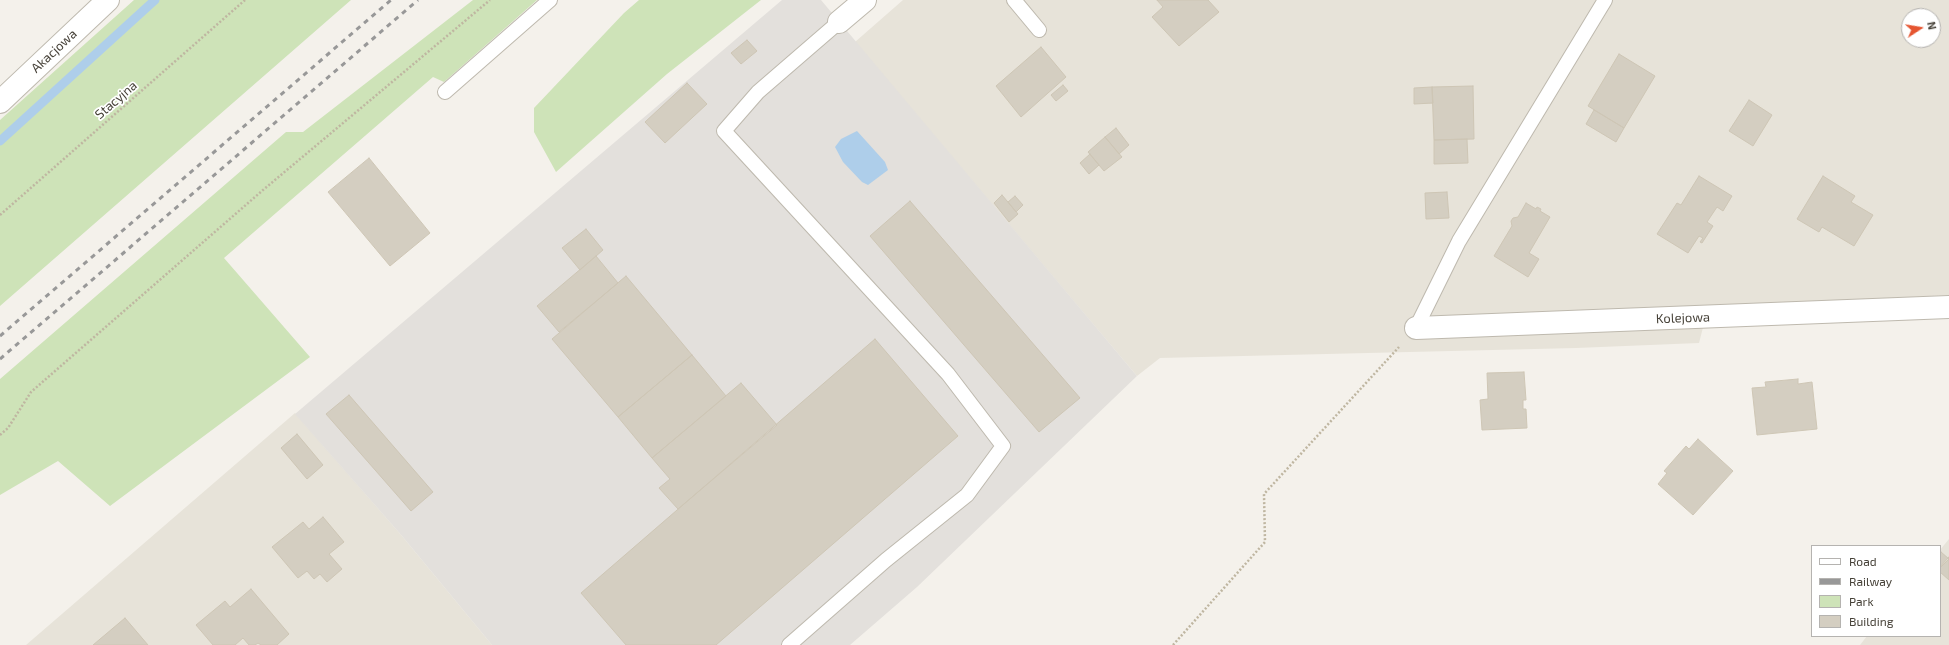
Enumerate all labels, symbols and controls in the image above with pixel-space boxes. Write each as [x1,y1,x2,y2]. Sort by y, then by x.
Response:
north arrow [1901,8,1941,48]
text: N [1925,20,1939,31]
street label: Akacjowa [28,26,80,76]
street label: Stacyjna [92,78,140,122]
street label: Kolejowa [1656,309,1710,327]
legend [1811,545,1941,637]
text: Road [1849,554,1877,568]
text: Railway [1849,574,1892,588]
text: Park [1849,594,1874,608]
text: Building [1849,614,1893,628]

